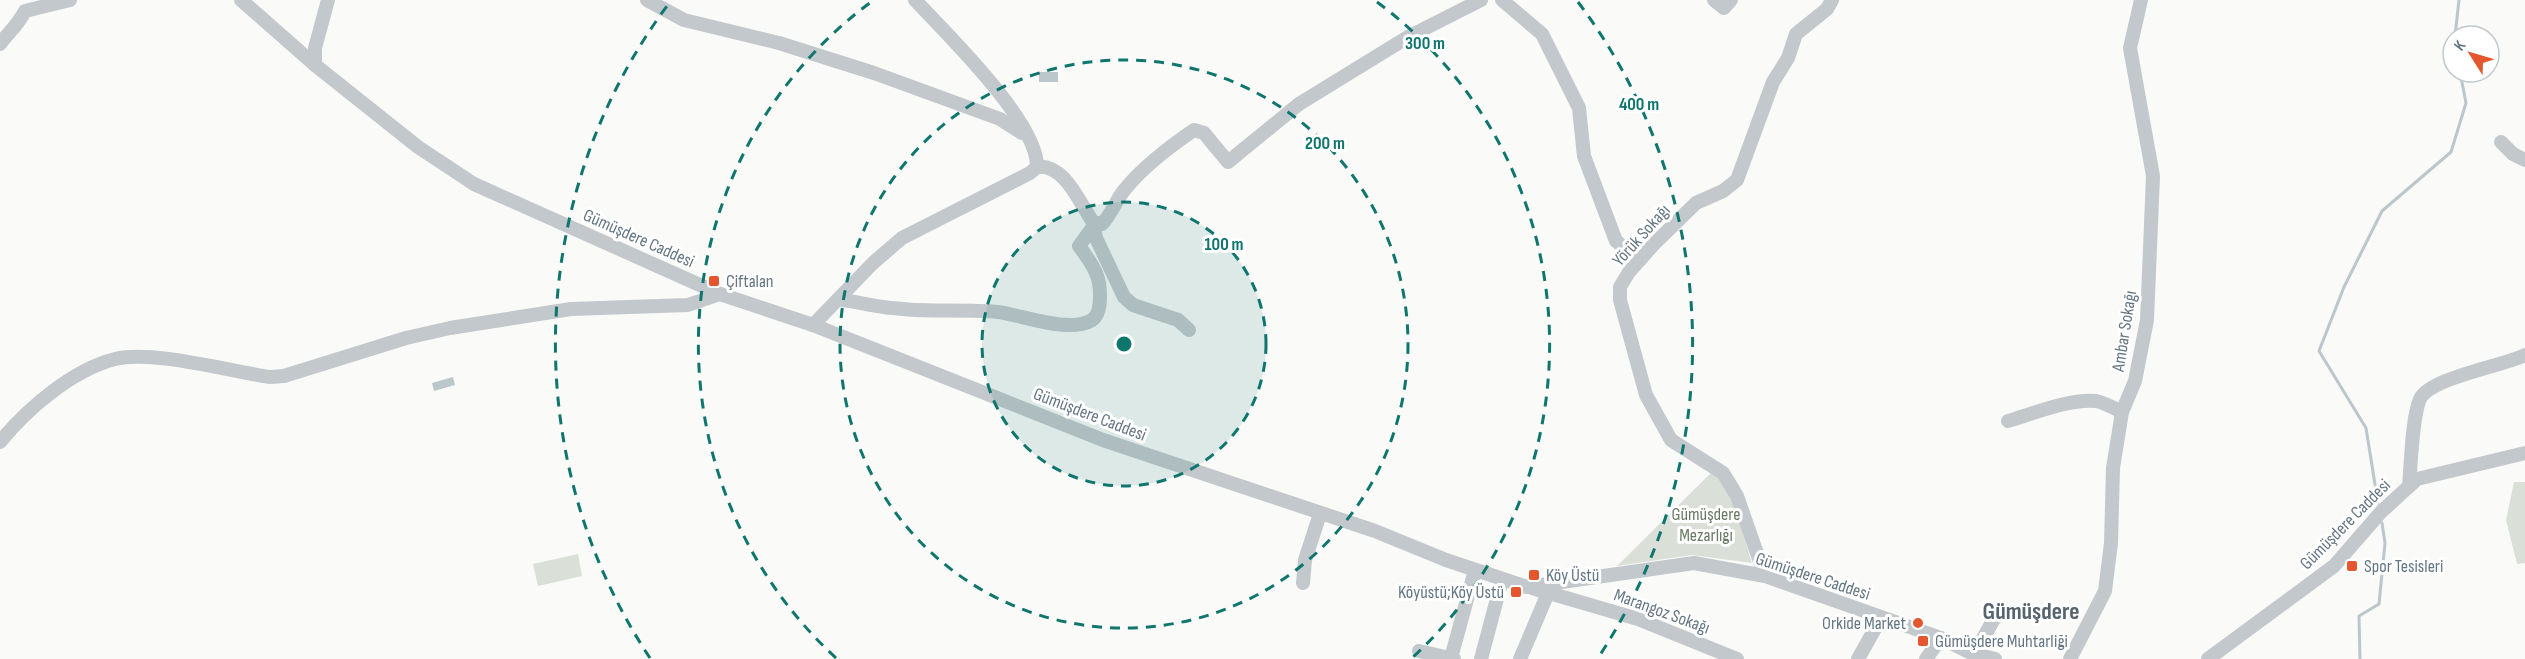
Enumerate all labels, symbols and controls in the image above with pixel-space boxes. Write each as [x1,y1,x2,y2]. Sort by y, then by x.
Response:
north arrow [2441,24,2501,84]
text: 300 m [1405,33,1445,54]
text: K [2450,37,2470,55]
text: 400 m [1619,94,1659,115]
text: 200 m [1305,133,1345,154]
street label: Yörük Sokağı [1608,200,1675,271]
street label: Gümüşdere Caddesi [580,205,698,272]
text: 100 m [1205,234,1244,255]
place label: Çiftalan [726,271,774,292]
marker: Çiftalan [707,274,721,288]
street label: Ambar Sokağı [2108,289,2141,374]
centre of rings [1114,334,1134,354]
street label: Gümüşdere Caddesi [1030,383,1149,446]
street label: Gümüşdere Caddesi [2296,475,2395,574]
park label: Gümüşdere Mezarlığı [1672,504,1740,546]
street label: Gümüşdere Caddesi [1753,548,1873,605]
place label: Spor Tesisleri [2364,556,2443,577]
marker: Spor Tesisleri [2345,559,2359,573]
place label: Köy Üstü [1546,565,1599,586]
marker: Köy Üstü [1527,568,1541,582]
place label: Köyüstü;Köy Üstü [1398,582,1504,603]
street label: Marangoz Sokağı [1611,584,1713,639]
marker: Köyüstü;Köy Üstü [1509,585,1523,599]
district label: Gümüşdere [1983,597,2079,626]
place label: Orkide Market [1822,613,1907,634]
marker: Orkide Market [1911,616,1925,630]
place label: Gümüşdere Muhtarliği [1935,631,2068,652]
marker: Gümüşdere Muhtarliği [1916,634,1930,648]

